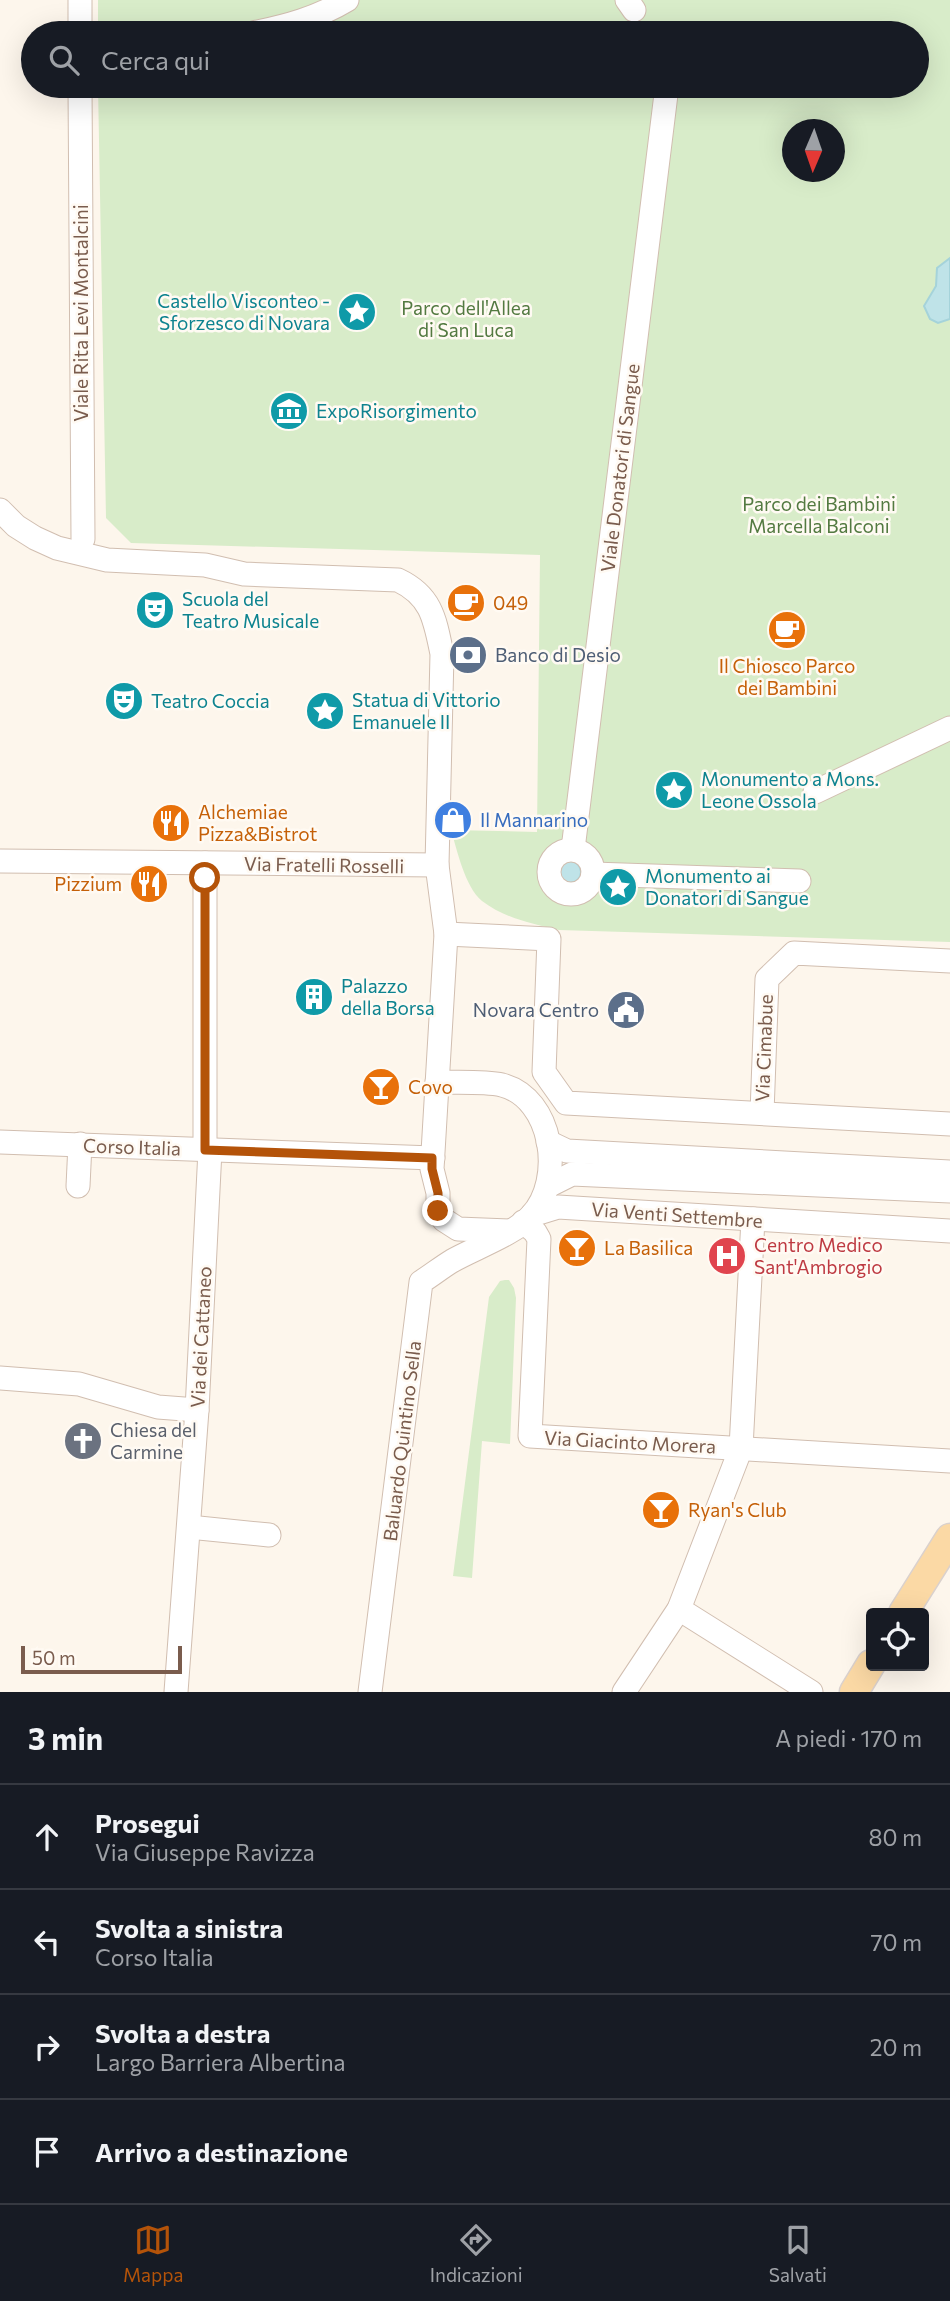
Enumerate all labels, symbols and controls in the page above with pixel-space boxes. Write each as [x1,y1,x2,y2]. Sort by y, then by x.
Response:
search box [21,21,929,98]
icon: search [45,41,83,79]
text: Cerca qui [101,44,210,75]
north arrow [782,119,845,182]
street label: Viale Rita Levi Montalcini [69,204,92,422]
place label: Castello Visconteo - Sforzesco di Novara [157,289,330,334]
place icon: Castello Visconteo - Sforzesco di Novara [336,291,378,333]
park label: Parco dell'Allea di San Luca [401,296,531,341]
street label: Viale Donatori di Sangue [595,362,644,574]
museum icon: ExpoRisorgimento [268,390,310,432]
place label: ExpoRisorgimento [316,399,477,422]
park label: Parco dei Bambini Marcella Balconi [742,492,896,537]
cafe icon: 049 [445,582,487,624]
place label: Scuola del Teatro Musicale [182,587,319,632]
theatre icon: Scuola del Teatro Musicale [134,589,176,631]
place label: 049 [493,591,528,614]
cafe icon: Il Chiosco Parco dei Bambini [766,609,808,651]
bank icon: Banco di Desio [447,634,489,676]
place label: Banco di Desio [495,643,621,666]
place label: Il Chiosco Parco dei Bambini [719,654,855,699]
theatre icon: Teatro Coccia [103,680,145,722]
place label: Statua di Vittorio Emanuele II [352,688,501,733]
place label: Teatro Coccia [151,689,270,712]
place icon: Statua di Vittorio Emanuele II [304,690,346,732]
place label: Monumento a Mons. Leone Ossola [701,767,879,812]
place icon: Monumento a Mons. Leone Ossola [653,769,695,811]
shop icon: Il Mannarino [432,799,474,841]
place label: Alchemiae Pizza&Bistrot [198,800,318,845]
restaurant icon: Alchemiae Pizza&Bistrot [150,802,192,844]
place label: Il Mannarino [480,808,588,831]
street label: Via Fratelli Rosselli [244,852,404,877]
route start [189,862,220,893]
restaurant icon: Pizzium [128,863,170,905]
place label: Monumento ai Donatori di Sangue [645,864,809,909]
place icon: Monumento ai Donatori di Sangue [597,866,639,908]
place label: Pizzium [54,872,122,895]
place label: Palazzo della Borsa [341,974,435,1019]
building icon: Palazzo della Borsa [293,976,335,1018]
public building icon: Novara Centro [605,989,647,1031]
street label: Via Cimabue [750,994,777,1102]
place label: Novara Centro [473,998,599,1021]
bar icon: Covo [360,1066,402,1108]
place label: Covo [408,1075,453,1098]
street label: Corso Italia [83,1133,181,1160]
route end [422,1195,453,1226]
street label: Via Venti Settembre [590,1197,764,1232]
bar icon: La Basilica [556,1227,598,1269]
place label: Centro Medico Sant'Ambrogio [754,1233,883,1278]
hospital icon: Centro Medico Sant'Ambrogio [706,1235,748,1277]
place label: La Basilica [604,1236,693,1259]
street label: Via dei Cattaneo [185,1266,216,1408]
street label: Baluardo Quintino Sella [378,1339,425,1543]
place label: Chiesa del Carmine [110,1418,197,1463]
church icon: Chiesa del Carmine [62,1420,104,1462]
street label: Via Giacinto Morera [543,1426,717,1457]
bar icon: Ryan's Club [640,1489,682,1531]
place label: Ryan's Club [688,1498,787,1521]
map controls [866,1608,929,1671]
button: locate [866,1608,929,1671]
scale bar [21,1643,182,1675]
text: 50 m [32,1646,76,1669]
text: 3 min [28,1719,103,1756]
text: A piedi · 170 m [775,1724,922,1752]
text: Prosegui [95,1807,200,1838]
icon: ahead [28,1818,66,1856]
text: 80 m [869,1823,922,1851]
text: Via Giuseppe Ravizza [95,1838,315,1866]
text: Svolta a sinistra [95,1912,283,1943]
icon: left [28,1923,66,1961]
text: 70 m [870,1928,922,1956]
text: Corso Italia [95,1943,214,1971]
text: Svolta a destra [95,2017,270,2048]
icon: right [28,2028,66,2066]
text: 20 m [870,2033,922,2061]
text: Largo Barriera Albertina [95,2048,346,2076]
icon: arrive [28,2133,66,2171]
text: Arrivo a destinazione [95,2136,348,2167]
tab: Mappa [123,2221,183,2286]
tab: Indicazioni [430,2221,523,2286]
tab: Salvati [769,2221,827,2286]

